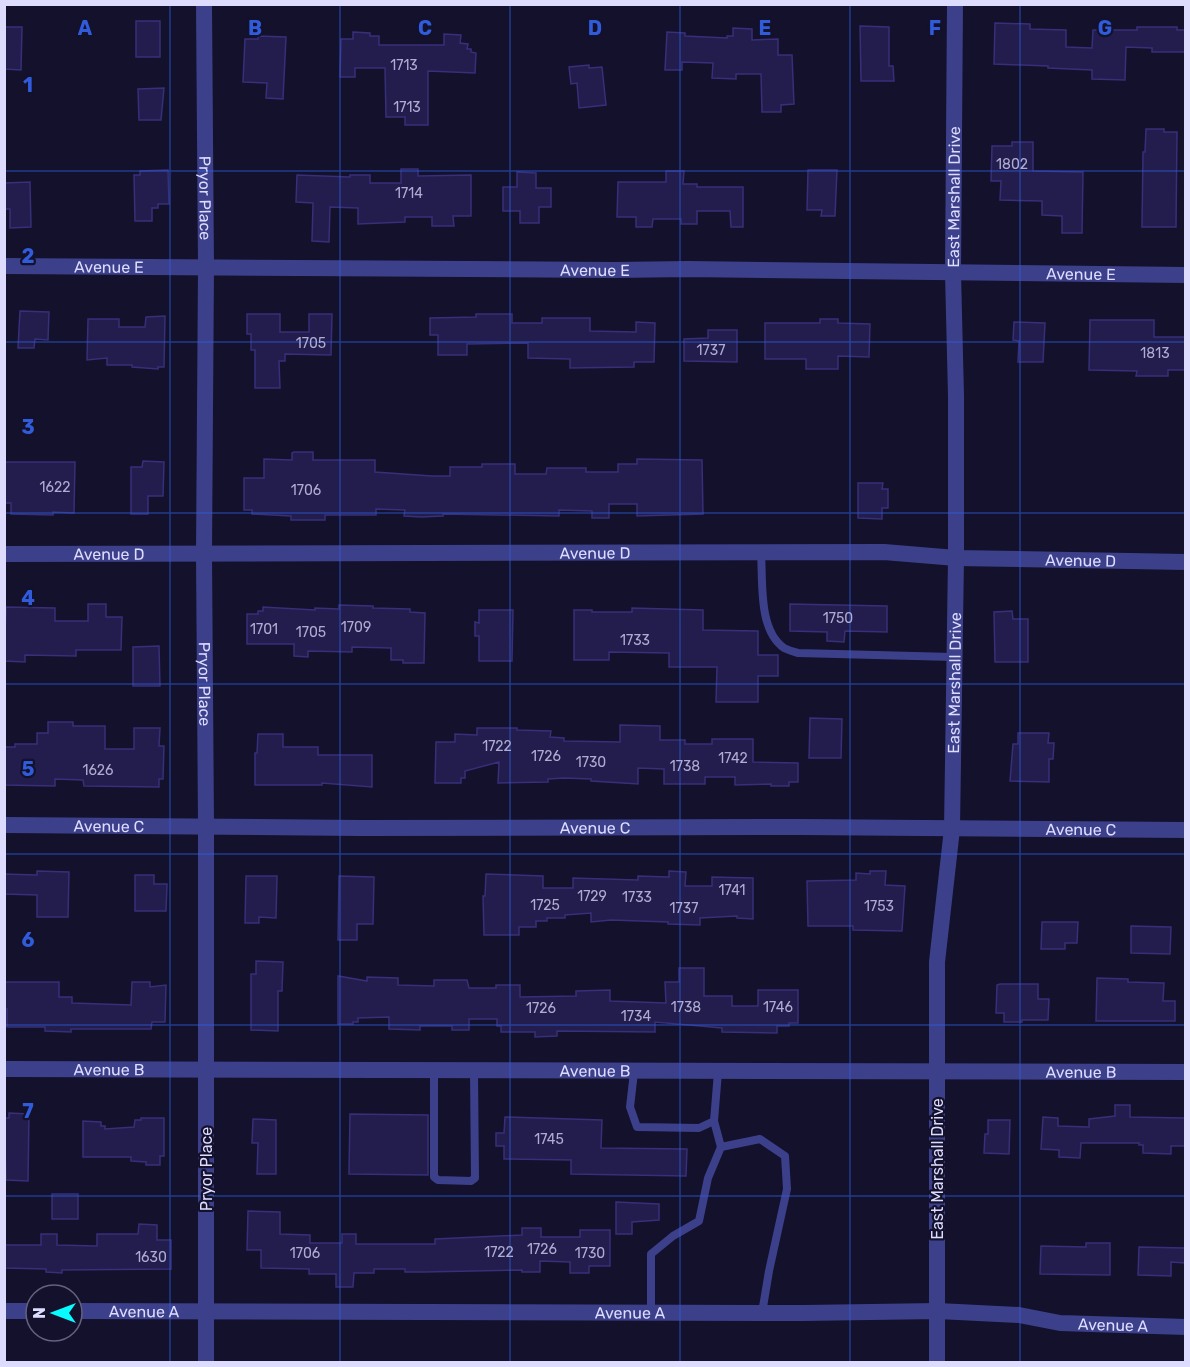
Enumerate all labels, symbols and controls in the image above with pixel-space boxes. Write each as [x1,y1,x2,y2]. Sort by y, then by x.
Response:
text: A [78,16,93,40]
text: B [248,16,262,40]
text: C [418,16,432,40]
text: D [588,16,602,40]
text: E [759,16,771,40]
text: F [929,16,941,40]
text: G [1098,16,1112,40]
house number: 1713 [390,57,418,74]
text: 1 [23,73,33,97]
house number: 1713 [393,99,421,116]
street label: East Marshall Drive [944,126,964,268]
street label: Pryor Place [196,156,215,240]
house number: 1802 [996,156,1028,173]
house number: 1714 [395,185,423,202]
text: 2 [22,244,35,268]
street label: Avenue E [74,257,144,276]
street label: Avenue E [560,260,630,280]
street label: Avenue E [1046,264,1116,284]
house number: 1705 [296,335,326,352]
house number: 1737 [697,342,725,359]
house number: 1813 [1140,345,1170,362]
text: 3 [21,415,35,439]
house number: 1622 [40,479,70,496]
house number: 1706 [291,482,321,499]
street label: Avenue D [559,543,631,562]
street label: Avenue D [73,544,145,563]
street label: Avenue D [1045,550,1116,570]
text: 4 [21,586,35,610]
house number: 1750 [823,610,853,627]
street label: East Marshall Drive [944,612,965,754]
house number: 1709 [341,619,371,636]
house number: 1701 [250,621,278,638]
house number: 1705 [296,624,326,641]
house number: 1733 [620,632,650,649]
street label: Pryor Place [195,642,215,726]
house number: 1722 [482,738,512,755]
house number: 1726 [531,748,561,765]
house number: 1742 [718,750,748,767]
house number: 1730 [576,754,606,771]
text: 5 [22,757,35,781]
house number: 1738 [670,758,700,775]
house number: 1626 [82,762,114,779]
street label: Avenue C [74,816,144,836]
street label: Avenue C [560,818,630,837]
street label: Avenue C [1046,819,1116,839]
house number: 1741 [718,882,746,899]
house number: 1729 [577,888,607,905]
house number: 1733 [622,889,652,906]
house number: 1725 [530,897,560,914]
house number: 1753 [864,898,894,915]
house number: 1737 [670,900,698,917]
text: 6 [21,928,35,952]
house number: 1738 [671,999,701,1016]
house number: 1746 [763,999,793,1016]
house number: 1726 [526,1000,556,1017]
house number: 1734 [621,1008,651,1025]
street label: Avenue B [74,1060,144,1079]
street label: Avenue B [560,1061,630,1080]
street label: Avenue B [1046,1062,1116,1081]
street label: East Marshall Drive [928,1098,947,1240]
text: 7 [22,1099,34,1123]
street label: Pryor Place [197,1127,216,1211]
house number: 1745 [534,1131,564,1148]
house number: 1726 [527,1241,557,1258]
house number: 1722 [484,1244,514,1261]
house number: 1706 [290,1245,320,1262]
house number: 1730 [575,1245,605,1262]
house number: 1630 [135,1249,167,1266]
north arrow [24,1283,84,1343]
street label: Avenue A [109,1302,179,1321]
street label: Avenue A [595,1303,665,1322]
text: N [30,1307,49,1319]
street label: Avenue A [1078,1314,1149,1335]

